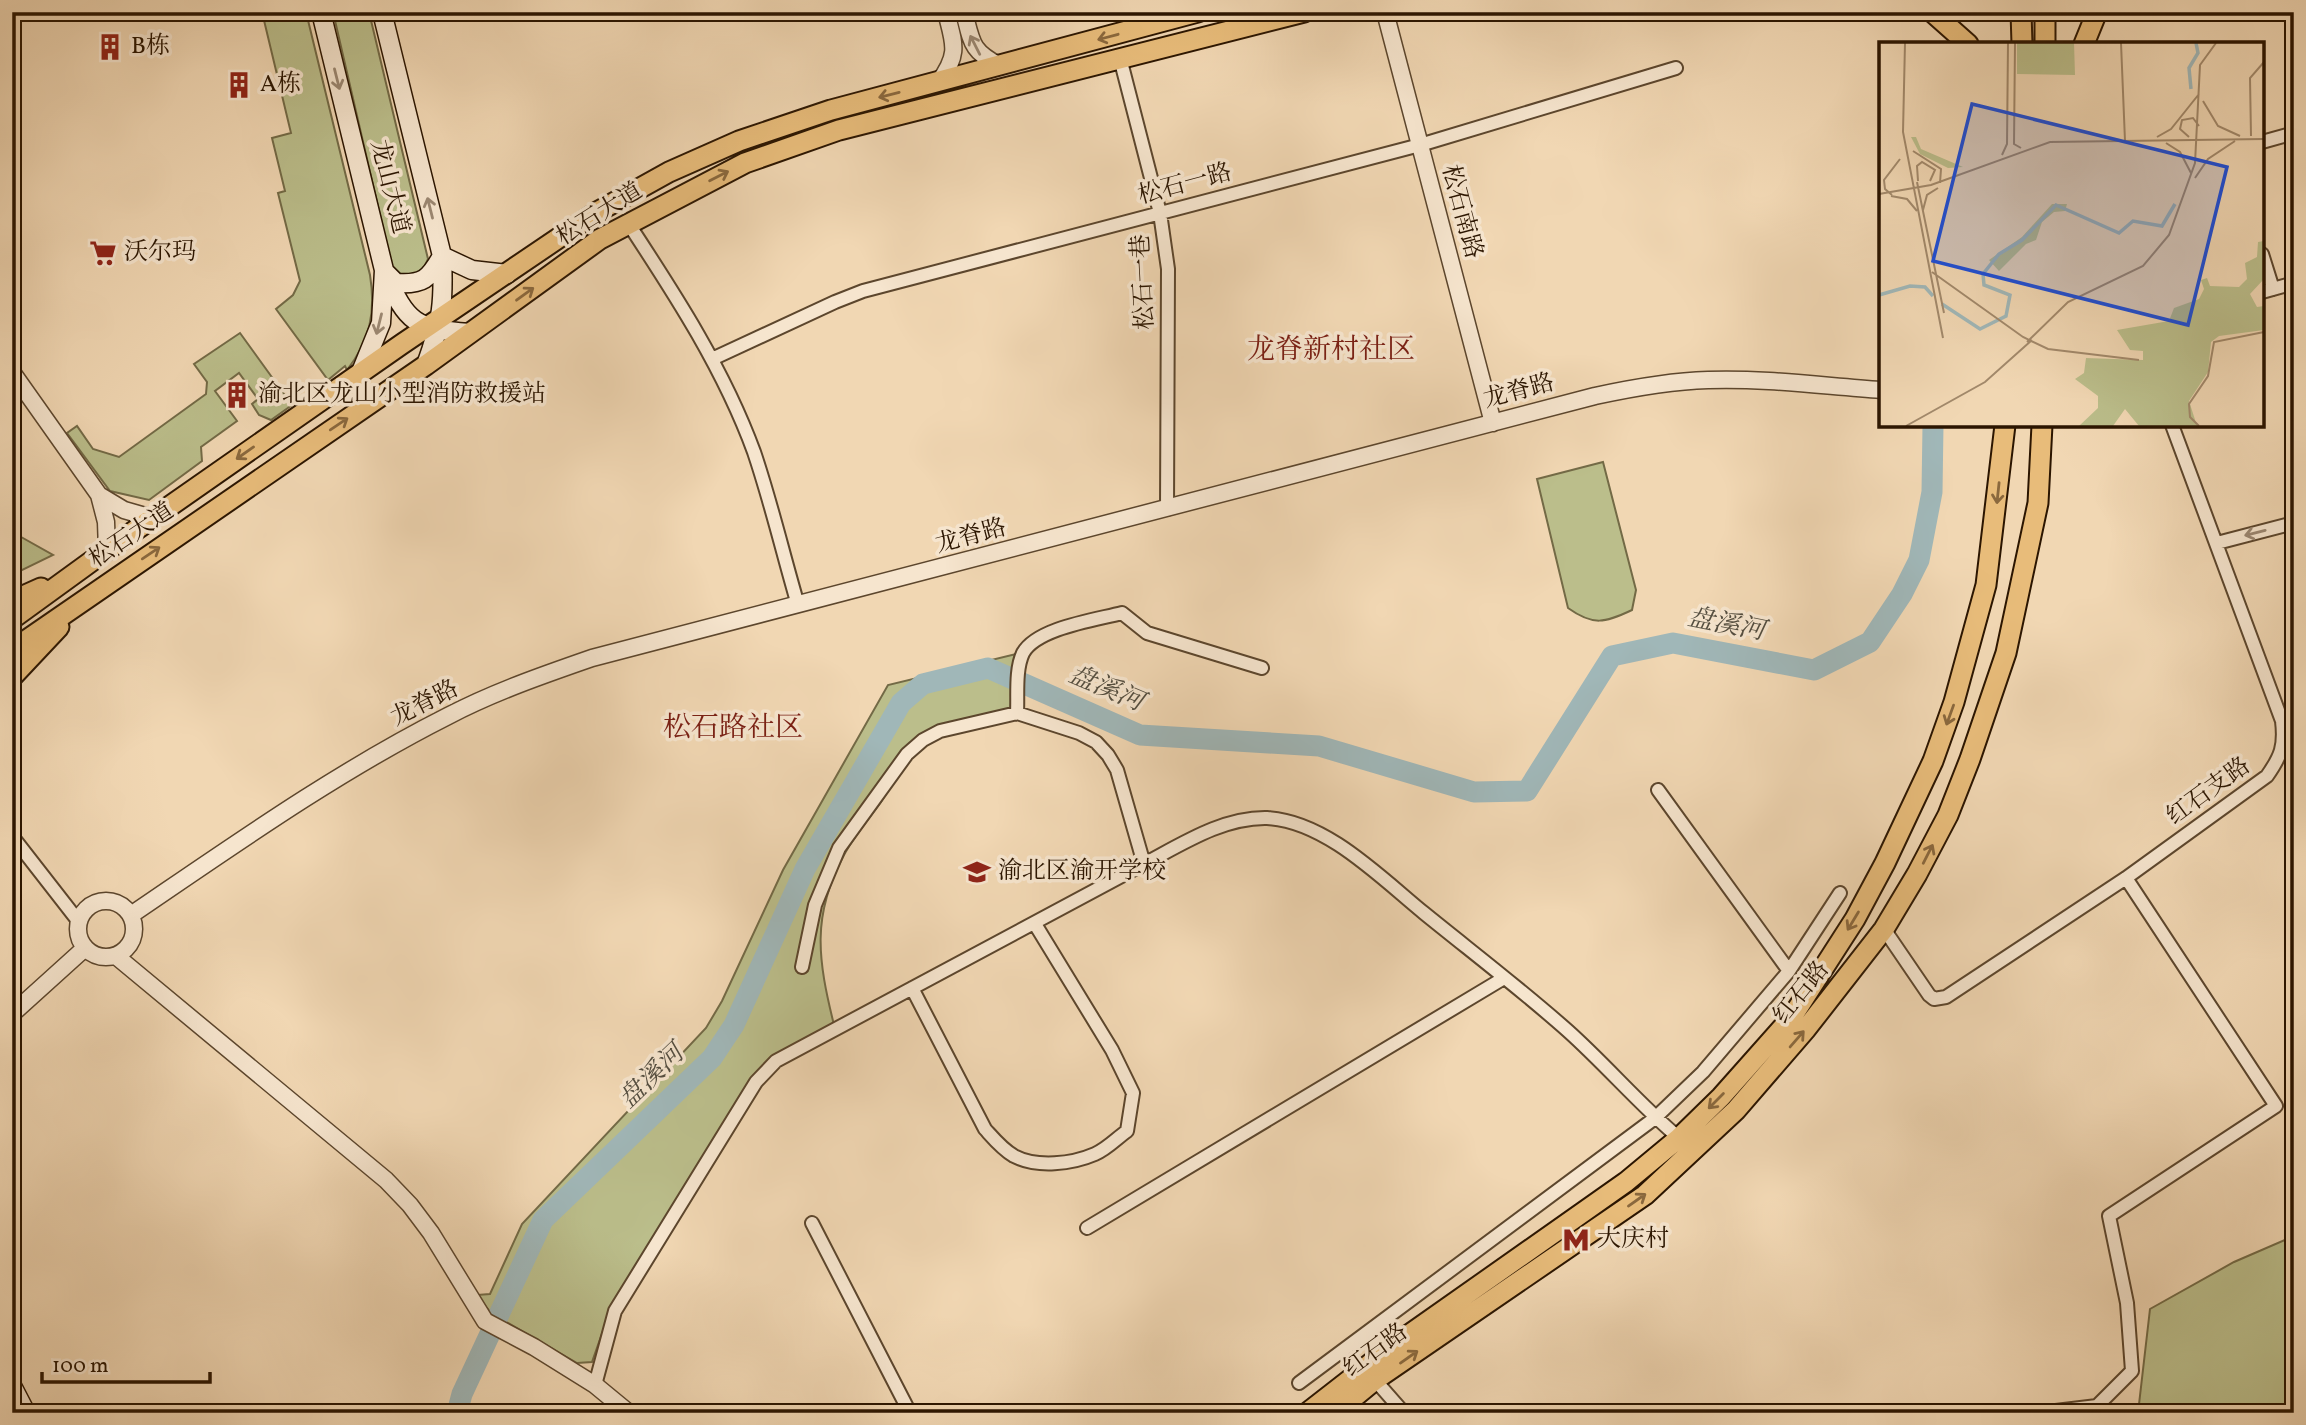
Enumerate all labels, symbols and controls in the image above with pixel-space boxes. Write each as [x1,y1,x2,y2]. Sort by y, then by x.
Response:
place label: B栋 [131,30,170,64]
one-way arrow [1098,31,1120,44]
building icon: B栋 [95,32,125,62]
one-way arrow [968,35,982,55]
inset map [1879,42,2264,427]
one-way arrow [331,67,344,89]
place label: A栋 [260,68,301,102]
building icon: A栋 [224,70,254,100]
one-way arrow [878,89,900,102]
street label: 龙山大道 [361,136,417,238]
street label: 松石一路 [1134,156,1236,214]
street label: 松石南路 [1432,161,1490,263]
one-way arrow [708,169,729,183]
street label: 松石大道 [550,175,650,255]
one-way arrow [423,197,436,220]
street label: 松石一巷 [1125,233,1163,331]
place label: 沃尔玛 [124,236,196,270]
supermarket icon: 沃尔玛 [88,238,118,268]
one-way arrow [515,286,534,301]
one-way arrow [372,313,385,335]
district label: 龙脊新村社区 [1247,331,1415,370]
street label: 龙脊路 [1480,366,1558,418]
place label: 渝北区龙山小型消防救援站 [258,378,546,412]
building icon: 渝北区龙山小型消防救援站 [222,380,252,410]
one-way arrow [328,417,348,431]
one-way arrow [236,446,256,460]
one-way arrow [1991,481,2004,504]
street label: 松石大道 [83,495,181,577]
street label: 龙脊路 [932,511,1010,563]
one-way arrow [2244,527,2267,540]
one-way arrow [141,546,160,560]
water label: 盘溪河 [1684,600,1772,651]
water label: 盘溪河 [1063,657,1153,722]
street label: 龙脊路 [385,673,465,735]
one-way arrow [1943,703,1955,725]
district label: 松石路社区 [663,709,803,748]
street label: 红石支路 [2160,750,2258,834]
one-way arrow [1921,844,1935,865]
place label: 渝北区渝开学校 [998,855,1166,889]
school or university icon: 渝北区渝开学校 [962,857,992,887]
one-way arrow [1846,910,1860,930]
street label: 红石路 [1766,954,1838,1032]
one-way arrow [1789,1031,1805,1049]
water label: 盘溪河 [611,1034,695,1117]
one-way arrow [1708,1092,1725,1109]
one-way arrow [1627,1193,1646,1207]
place label: 大庆村 [1597,1223,1669,1257]
metro station icon: 大庆村 [1561,1225,1591,1255]
street label: 红石路 [1337,1316,1415,1386]
scale bar [42,1341,210,1385]
one-way arrow [1399,1350,1418,1364]
text: 100 m [52,1352,109,1381]

